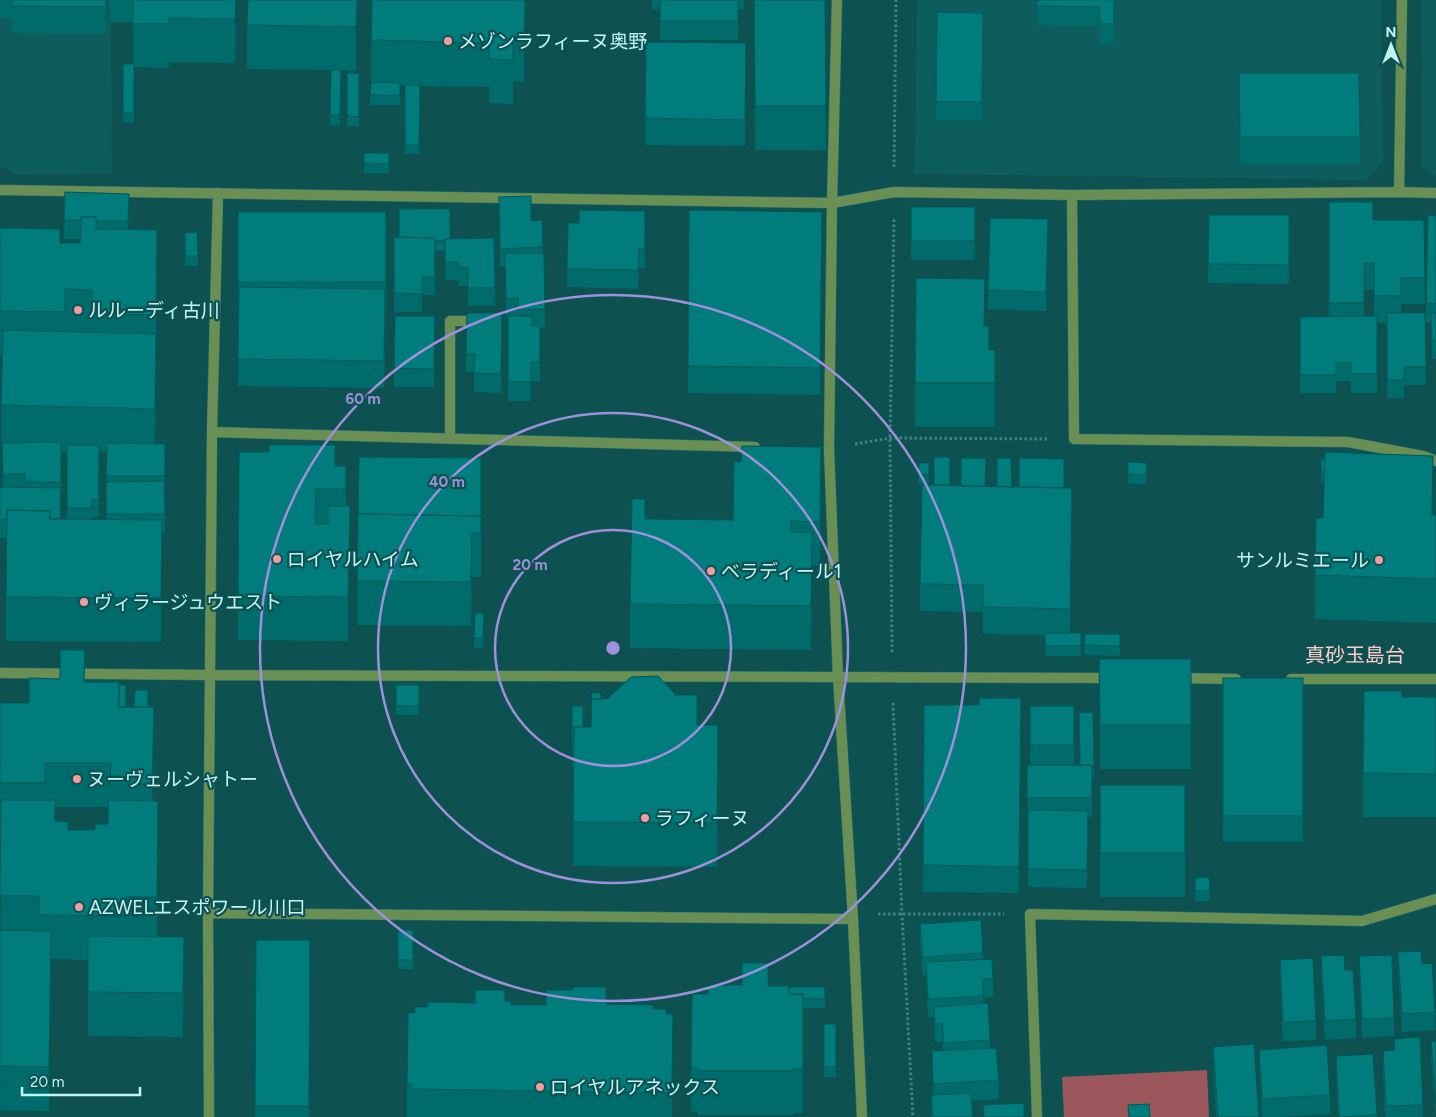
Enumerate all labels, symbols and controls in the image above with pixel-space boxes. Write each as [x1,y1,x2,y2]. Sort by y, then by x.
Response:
north arrow [1366,20,1416,70]
text: N [1386,24,1396,41]
place label: メゾンラフィーヌ奥野 [458,30,648,53]
marker: メゾンラフィーヌ奥野 [442,35,454,47]
place label: ルルーディ古川 [88,299,220,322]
marker: ルルーディ古川 [72,304,84,316]
text: 60 m [345,390,381,408]
text: 40 m [429,473,465,491]
place label: ロイヤルハイム [287,548,419,571]
place label: サンルミエール [1236,549,1369,572]
marker: ロイヤルハイム [271,553,283,565]
marker: サンルミエール [1373,554,1385,566]
text: 20 m [512,556,548,574]
place label: ベラディール1 [721,560,842,583]
marker: ベラディール1 [705,565,717,577]
place label: ヴィラージュウエスト [94,591,282,614]
marker: ヴィラージュウエスト [78,596,90,608]
centre of rings [604,639,622,657]
district label: 真砂玉島台 [1305,643,1405,667]
place label: ヌーヴェルシャトー [87,768,258,791]
marker: ヌーヴェルシャトー [71,773,83,785]
place label: ラフィーヌ [655,807,750,830]
marker: ラフィーヌ [639,812,651,824]
place label: AZWELエスポワール川口 [89,896,305,919]
marker: AZWELエスポワール川口 [73,901,85,913]
scale bar [22,1064,140,1096]
text: 20 m [30,1073,64,1091]
place label: ロイヤルアネックス [550,1076,720,1099]
marker: ロイヤルアネックス [534,1081,546,1093]

